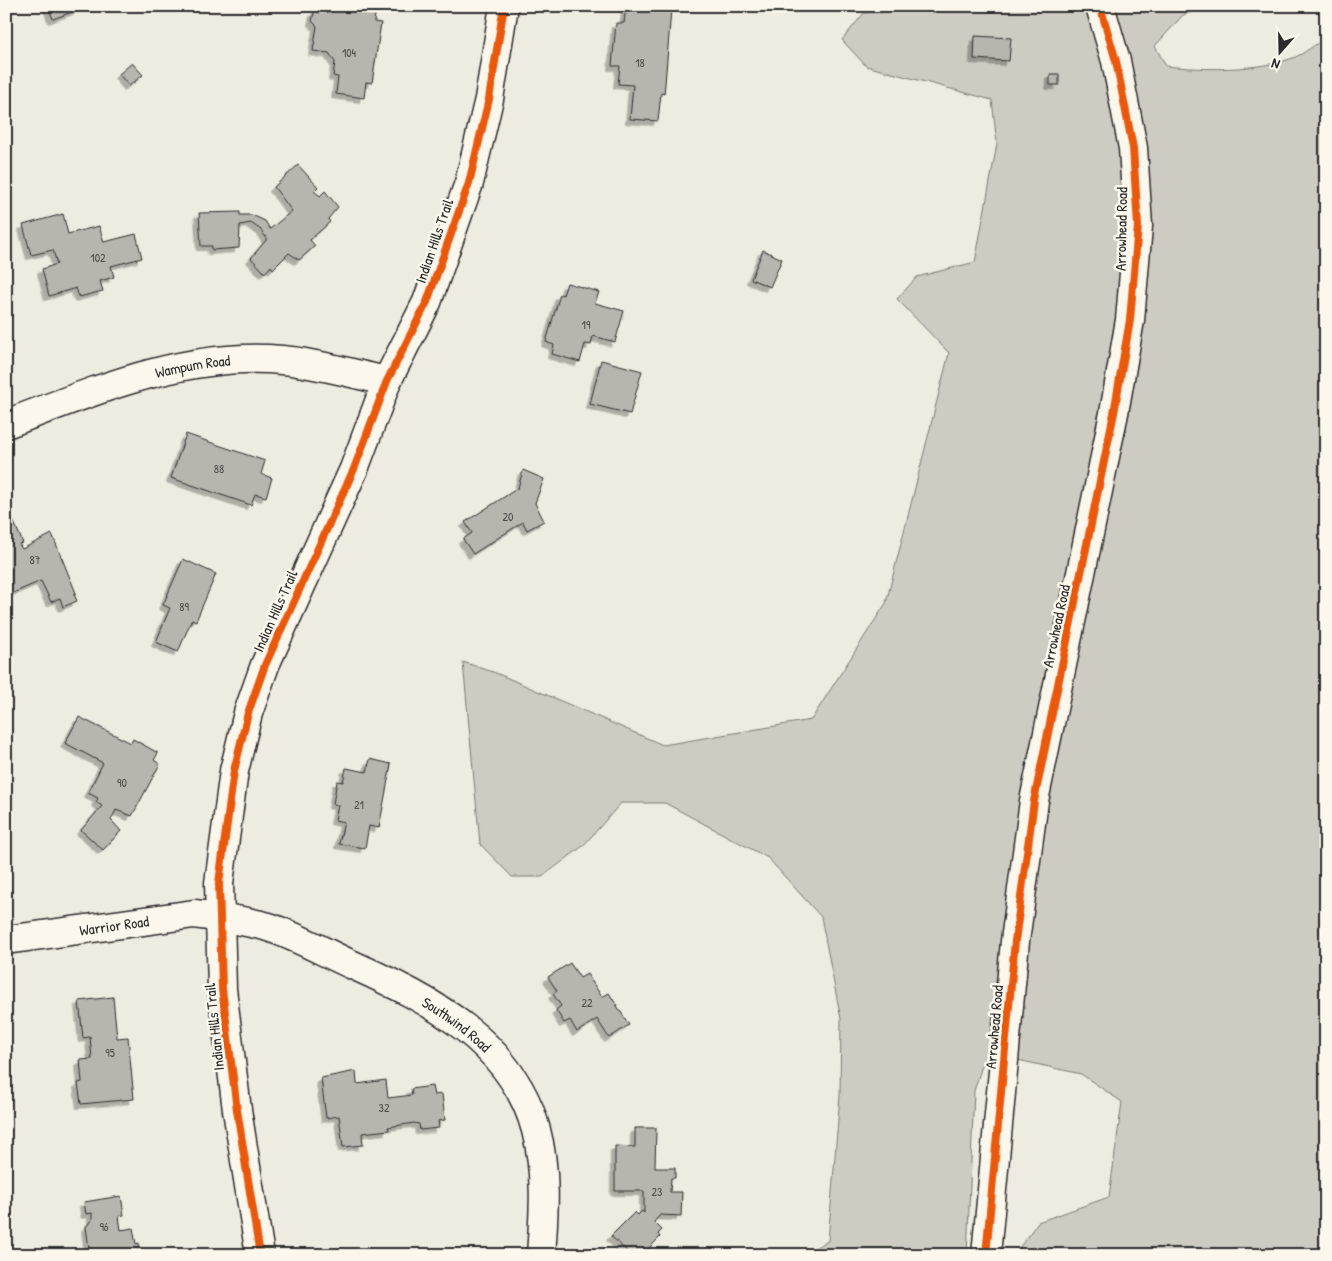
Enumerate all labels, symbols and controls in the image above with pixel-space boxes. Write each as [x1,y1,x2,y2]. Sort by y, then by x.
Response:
north arrow [1254,28,1304,78]
house number: 104 [342,44,357,61]
house number: 18 [635,54,645,71]
text: N [1268,54,1282,75]
street label: Arrowhead Road [1110,187,1132,271]
street label: Indian Hills Trail [410,196,458,286]
house number: 102 [90,249,106,266]
house number: 19 [582,316,591,333]
street label: Wampum Road [153,349,231,383]
house number: 88 [214,460,224,477]
house number: 20 [503,508,514,525]
house number: 87 [29,551,41,568]
street label: Indian Hills Trail [248,567,302,655]
street label: Arrowhead Road [1037,583,1075,669]
house number: 89 [179,598,189,615]
house number: 90 [117,774,127,791]
house number: 21 [354,796,364,813]
street label: Warrior Road [78,910,150,940]
street label: Indian Hills Trail [199,982,229,1072]
street label: Arrowhead Road [980,984,1008,1070]
street label: Southwind Road [418,991,496,1057]
house number: 22 [581,994,593,1011]
house number: 95 [105,1044,115,1061]
house number: 32 [379,1099,390,1116]
house number: 23 [652,1183,663,1200]
house number: 96 [99,1218,109,1235]

